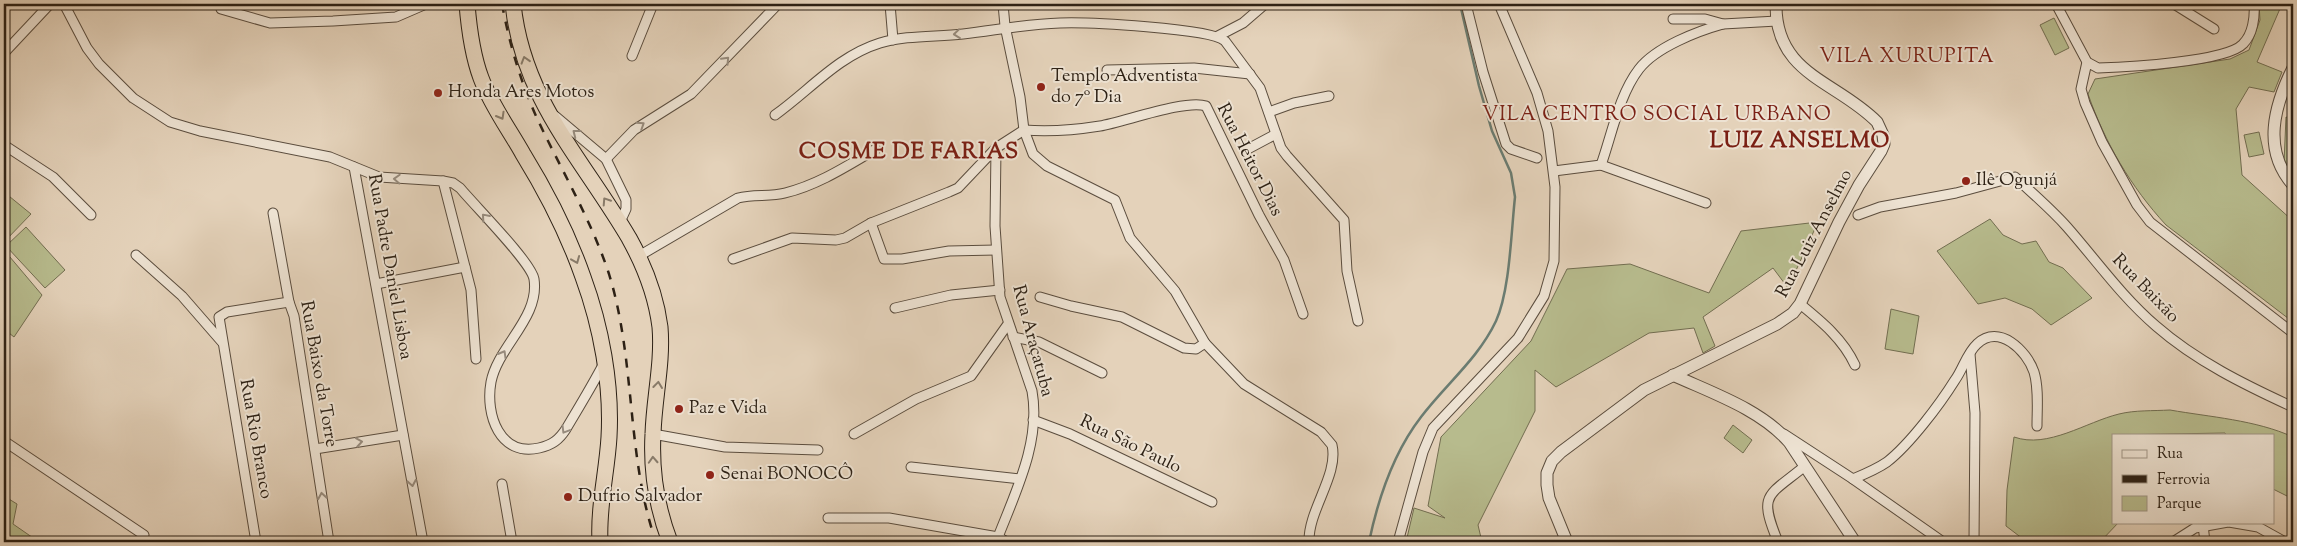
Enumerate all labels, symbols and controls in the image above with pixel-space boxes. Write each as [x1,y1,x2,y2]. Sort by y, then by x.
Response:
one-way arrow [953,28,961,39]
district label: VILA XURUPITA [1819,43,1995,72]
one-way arrow [520,57,530,65]
one-way arrow [720,57,729,66]
place label: Templo Adventista do 7º Dia [1051,64,1198,111]
place label: Honda Ares Motos [448,80,594,106]
marker: Templo Adventista do 7º Dia [1035,81,1047,93]
marker: Honda Ares Motos [432,87,444,99]
street label: Rua Heitor Dias [1209,99,1289,221]
district label: VILA CENTRO SOCIAL URBANO [1482,101,1832,130]
one-way arrow [494,111,504,120]
one-way arrow [636,122,645,131]
district label: LUIZ ANSELMO [1710,126,1890,158]
one-way arrow [572,130,582,139]
district label: COSME DE FARIAS [799,137,1019,169]
street label: Rua Luiz Anselmo [1770,165,1860,303]
place label: Ilê Ogunjá [1976,168,2057,194]
street label: Rua Padre Daniel Lisboa [360,172,418,362]
one-way arrow [393,174,401,185]
marker: Ilê Ogunjá [1960,175,1972,187]
one-way arrow [603,197,612,206]
one-way arrow [482,214,491,223]
street label: Rua Baixão [2105,249,2185,330]
one-way arrow [571,255,581,263]
street label: Rua Araçatuba [1005,282,1059,400]
street label: Rua Baixo da Torre [292,299,344,449]
one-way arrow [496,350,506,359]
street label: Rua Rio Branco [232,377,278,501]
one-way arrow [652,381,663,389]
place label: Paz e Vida [689,396,767,422]
marker: Paz e Vida [673,403,685,415]
street label: Rua São Paulo [1075,409,1185,481]
one-way arrow [562,425,571,434]
legend [2112,434,2274,524]
one-way arrow [355,437,363,448]
text: Rua [2157,444,2183,465]
one-way arrow [648,456,659,464]
place label: Senai BONOCÔ [720,461,853,488]
marker: Senai BONOCÔ [704,469,716,481]
text: Ferrovia [2157,470,2210,491]
one-way arrow [407,478,417,487]
place label: Dufrio Salvador [578,484,702,510]
one-way arrow [317,491,327,500]
marker: Dufrio Salvador [562,491,574,503]
text: Parque [2157,494,2201,515]

